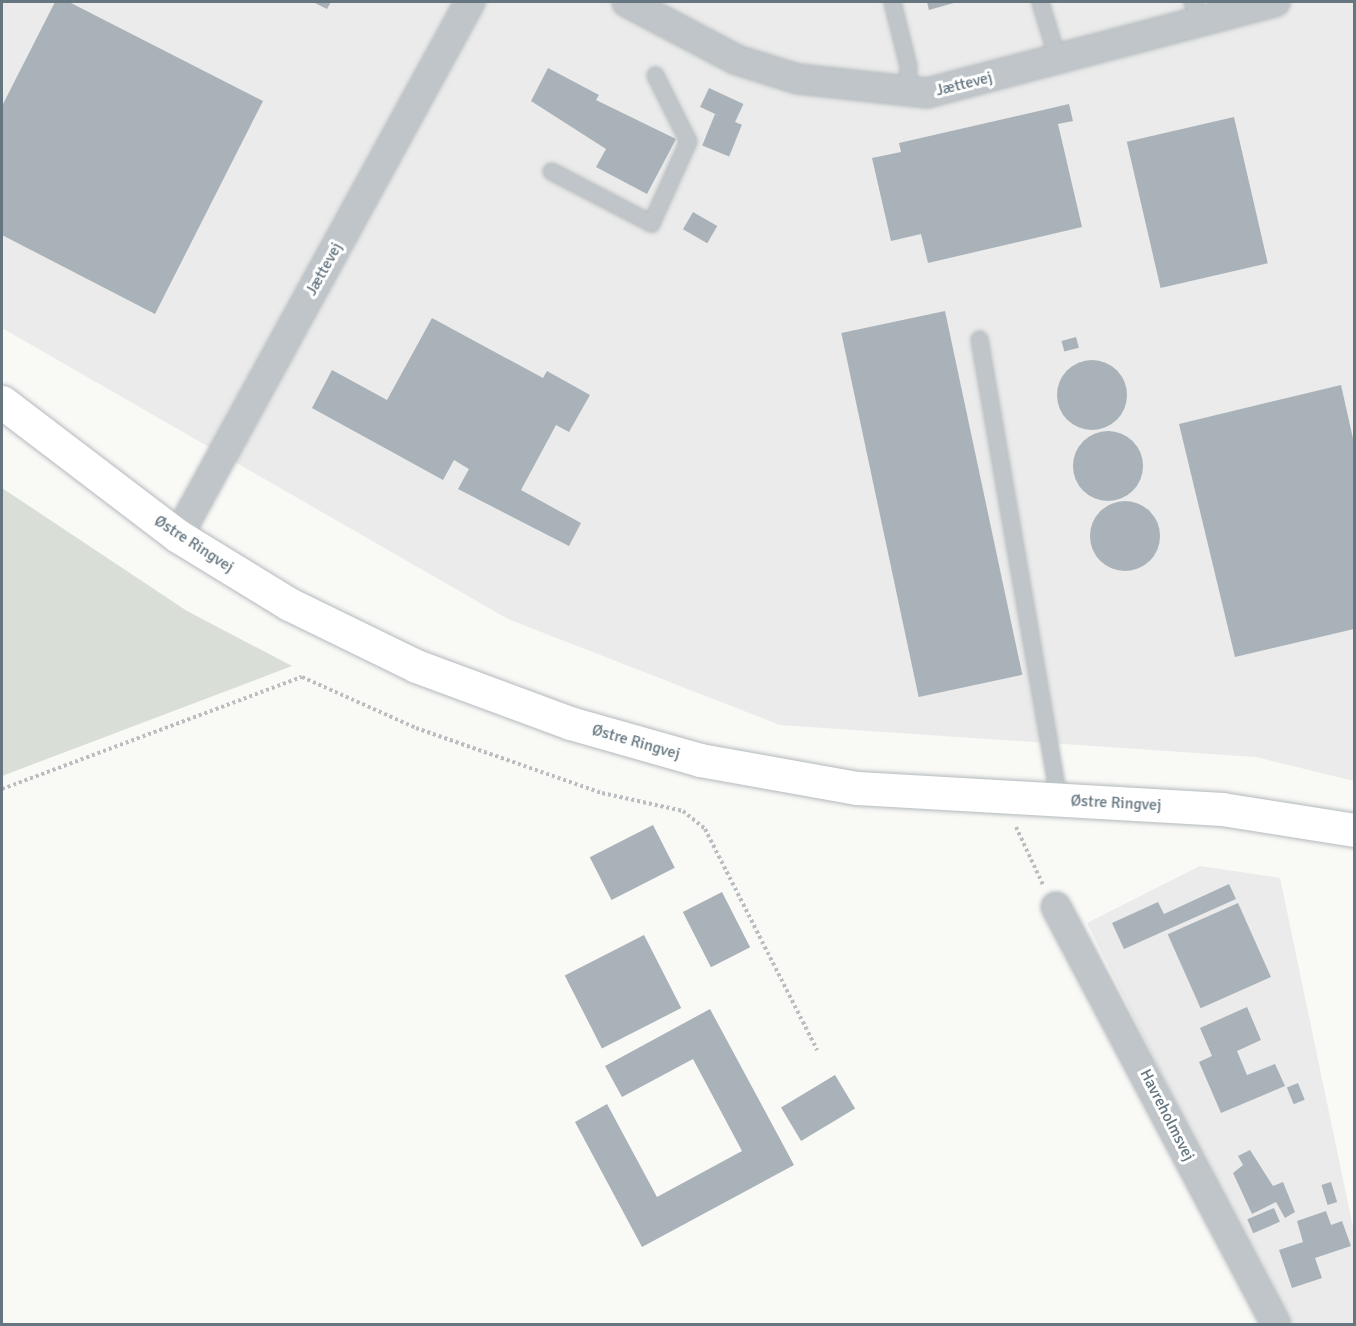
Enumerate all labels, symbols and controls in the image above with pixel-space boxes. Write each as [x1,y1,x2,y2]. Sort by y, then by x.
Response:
street label: Jættevej [934,68,994,100]
street label: Jættevej [302,239,346,299]
street label: Østre Ringvej [151,511,237,577]
street label: Østre Ringvej [590,720,682,764]
street label: Østre Ringvej [1070,791,1162,815]
street label: Havreholmsvej [1136,1066,1198,1164]

